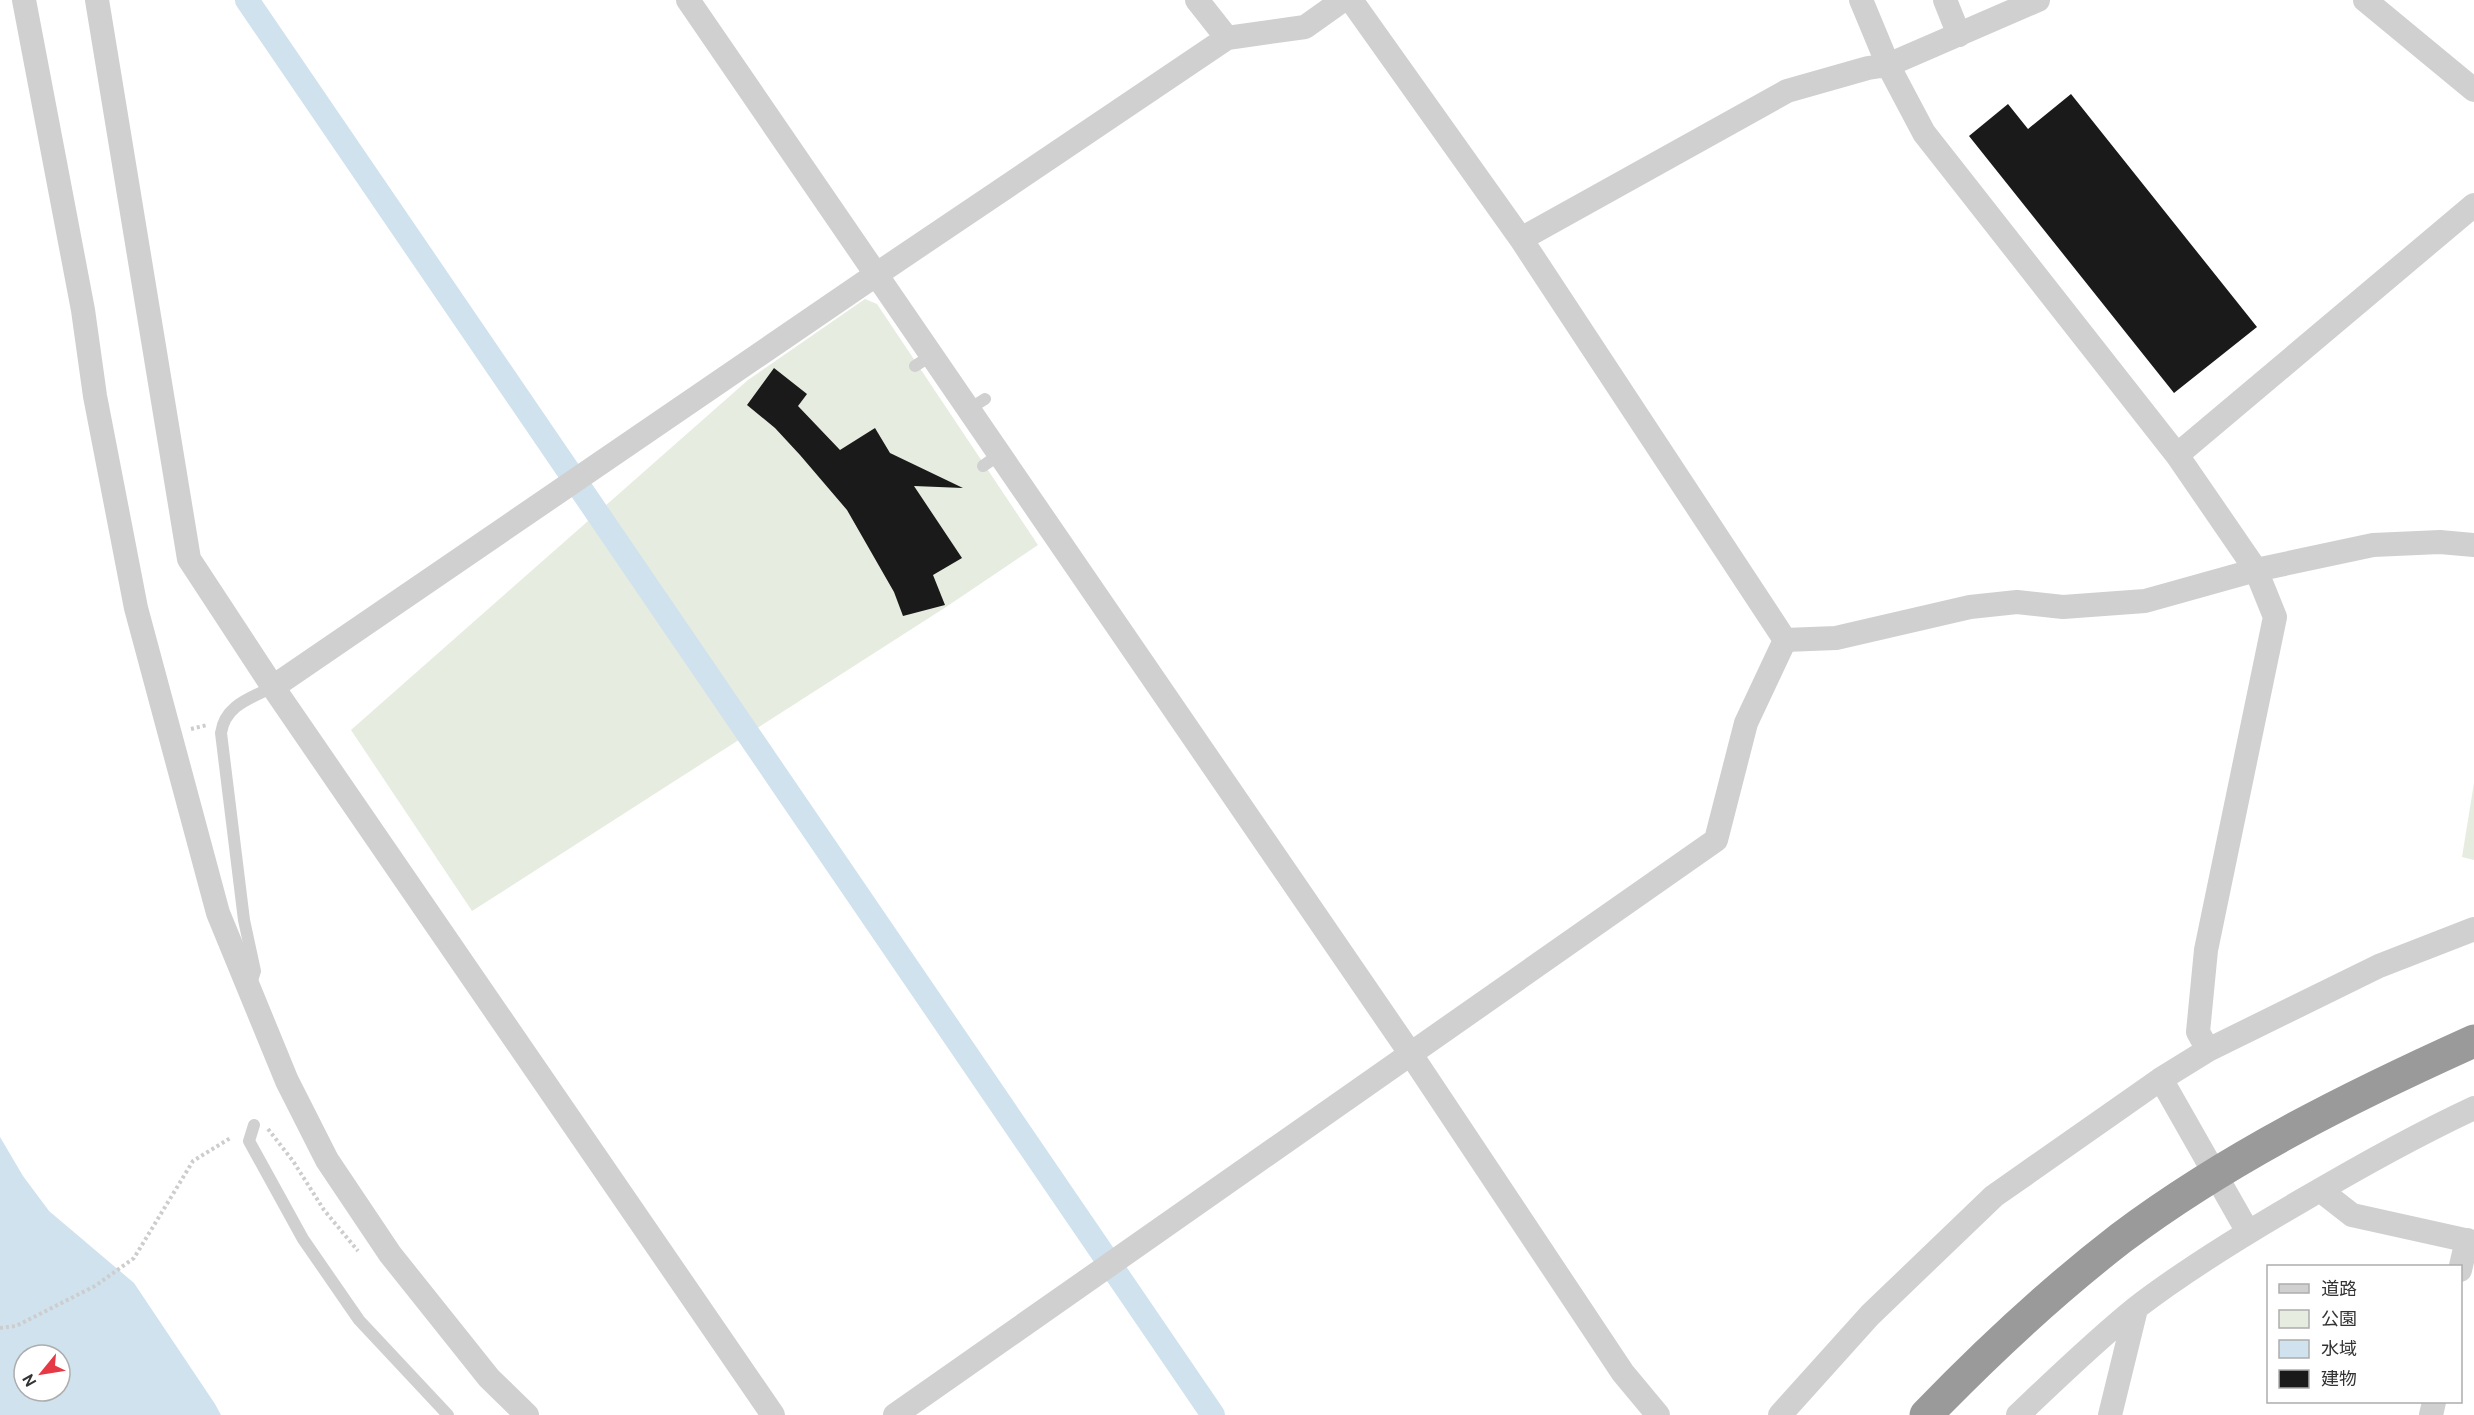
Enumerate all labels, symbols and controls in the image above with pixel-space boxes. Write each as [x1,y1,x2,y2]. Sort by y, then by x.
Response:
legend [2267,1265,2462,1403]
text: 道路 [2321,1278,2357,1300]
text: 公園 [2321,1308,2357,1330]
text: 水域 [2321,1338,2357,1360]
north arrow [12,1343,72,1403]
text: 建物 [2321,1368,2357,1390]
text: N [18,1371,40,1390]

